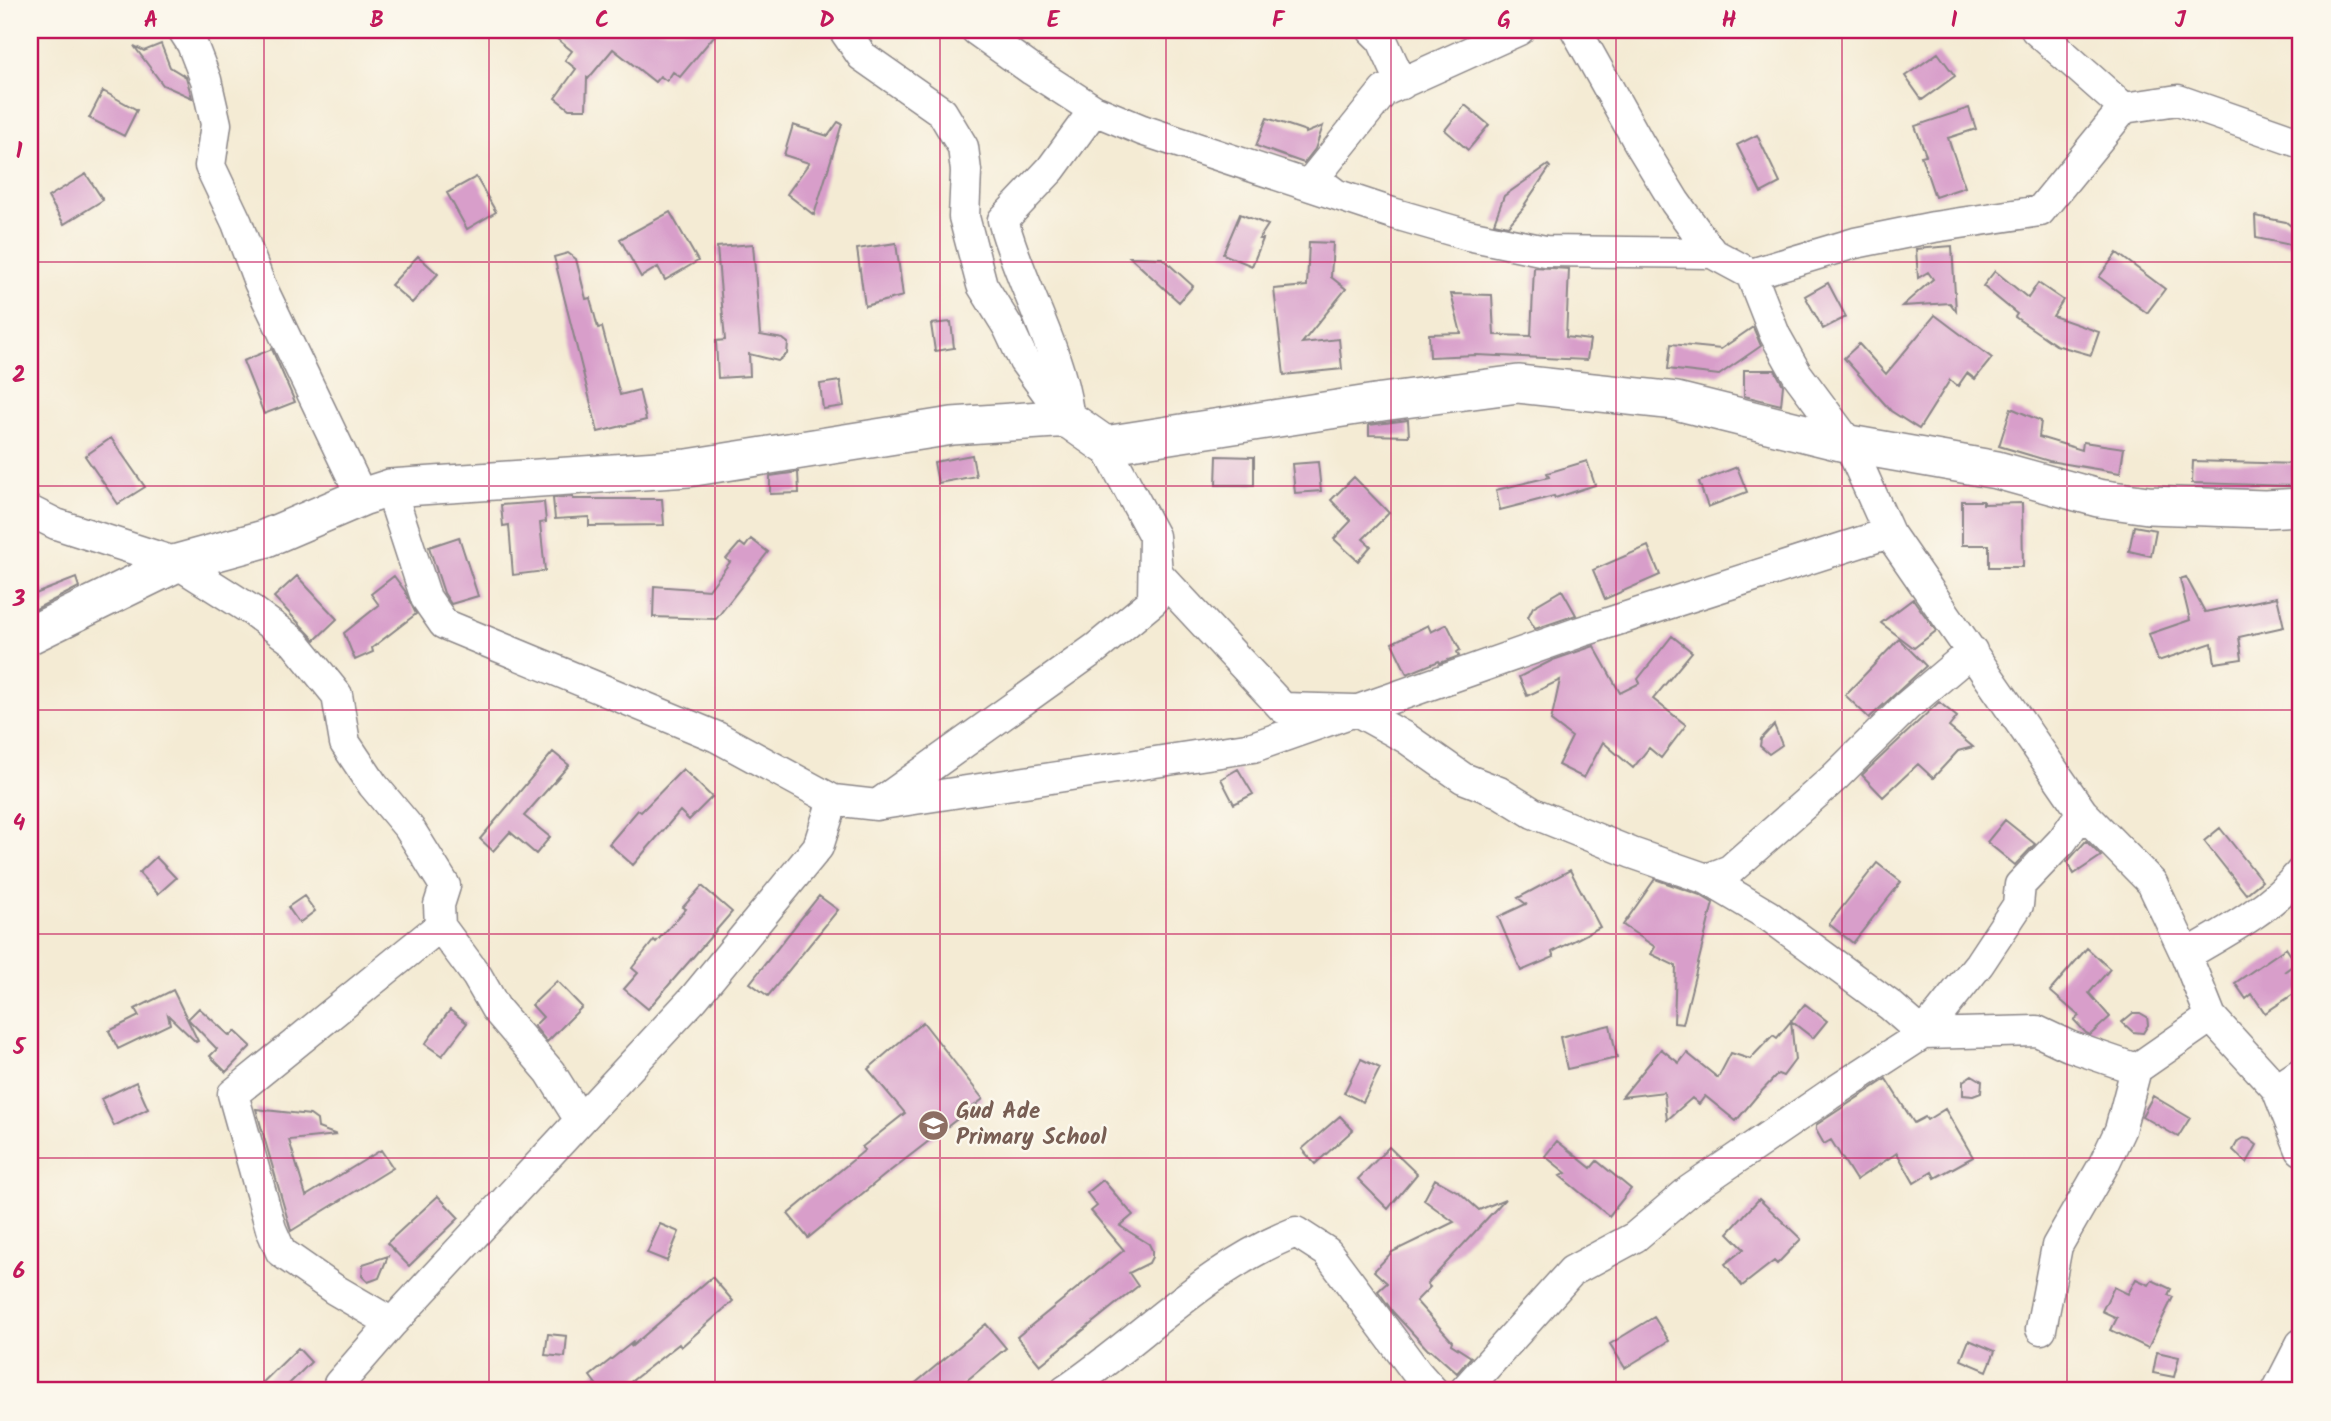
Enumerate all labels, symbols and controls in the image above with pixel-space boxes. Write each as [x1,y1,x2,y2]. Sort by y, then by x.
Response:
text: A [144,3,158,39]
text: B [370,3,384,39]
text: C [595,3,609,39]
text: D [819,3,835,39]
text: E [1047,3,1061,39]
text: F [1272,3,1286,39]
text: G [1497,3,1511,39]
text: H [1722,3,1737,39]
text: I [1950,3,1958,39]
text: J [2174,3,2186,39]
text: 1 [16,134,23,170]
text: 2 [12,358,26,394]
text: 3 [12,582,26,618]
text: 4 [13,806,26,842]
text: 5 [12,1030,27,1066]
place label: Gud Ade Primary School [956,1094,1108,1156]
school or university icon: Gud Ade Primary School [916,1108,950,1142]
text: 6 [13,1254,25,1290]

